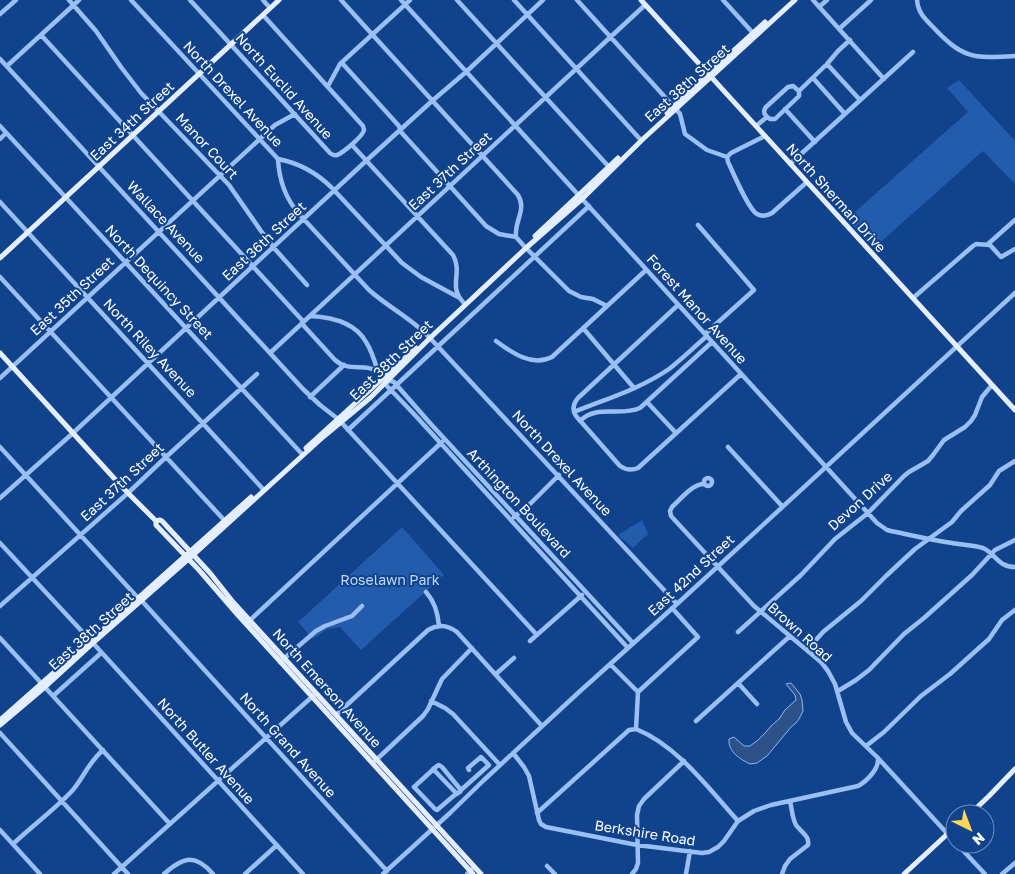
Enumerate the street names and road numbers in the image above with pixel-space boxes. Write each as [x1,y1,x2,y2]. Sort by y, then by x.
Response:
street label: North Euclid Avenue [232,29,336,142]
street label: North Drexel Avenue [180,37,287,150]
street label: East 38th Street [641,40,733,125]
street label: East 34th Street [86,77,177,164]
street label: Manor Court [173,109,242,182]
street label: East 37th Street [405,128,495,214]
street label: North Sherman Drive [783,140,890,256]
street label: Wallace Avenue [124,177,209,266]
street label: East 36th Street [218,197,309,284]
street label: North Dequincy Street [102,221,217,342]
street label: Forest Manor Avenue [644,250,751,367]
street label: East 35th Street [26,252,117,339]
street label: North Riley Avenue [100,295,200,401]
street label: East 38th Street [346,316,436,404]
street label: North Drexel Avenue [509,406,616,519]
street label: East 37th Street [77,439,167,525]
street label: Arthington Boulevard [464,444,575,561]
street label: Devon Drive [824,467,895,534]
street label: East 42nd Street [644,530,737,619]
street label: East 38th Street [45,588,137,673]
street label: Brown Road [765,598,836,665]
street label: North Emerson Avenue [269,625,385,751]
street label: North Grand Avenue [237,689,340,801]
street label: North Butler Avenue [154,694,258,807]
street label: Berkshire Road [593,816,697,849]

